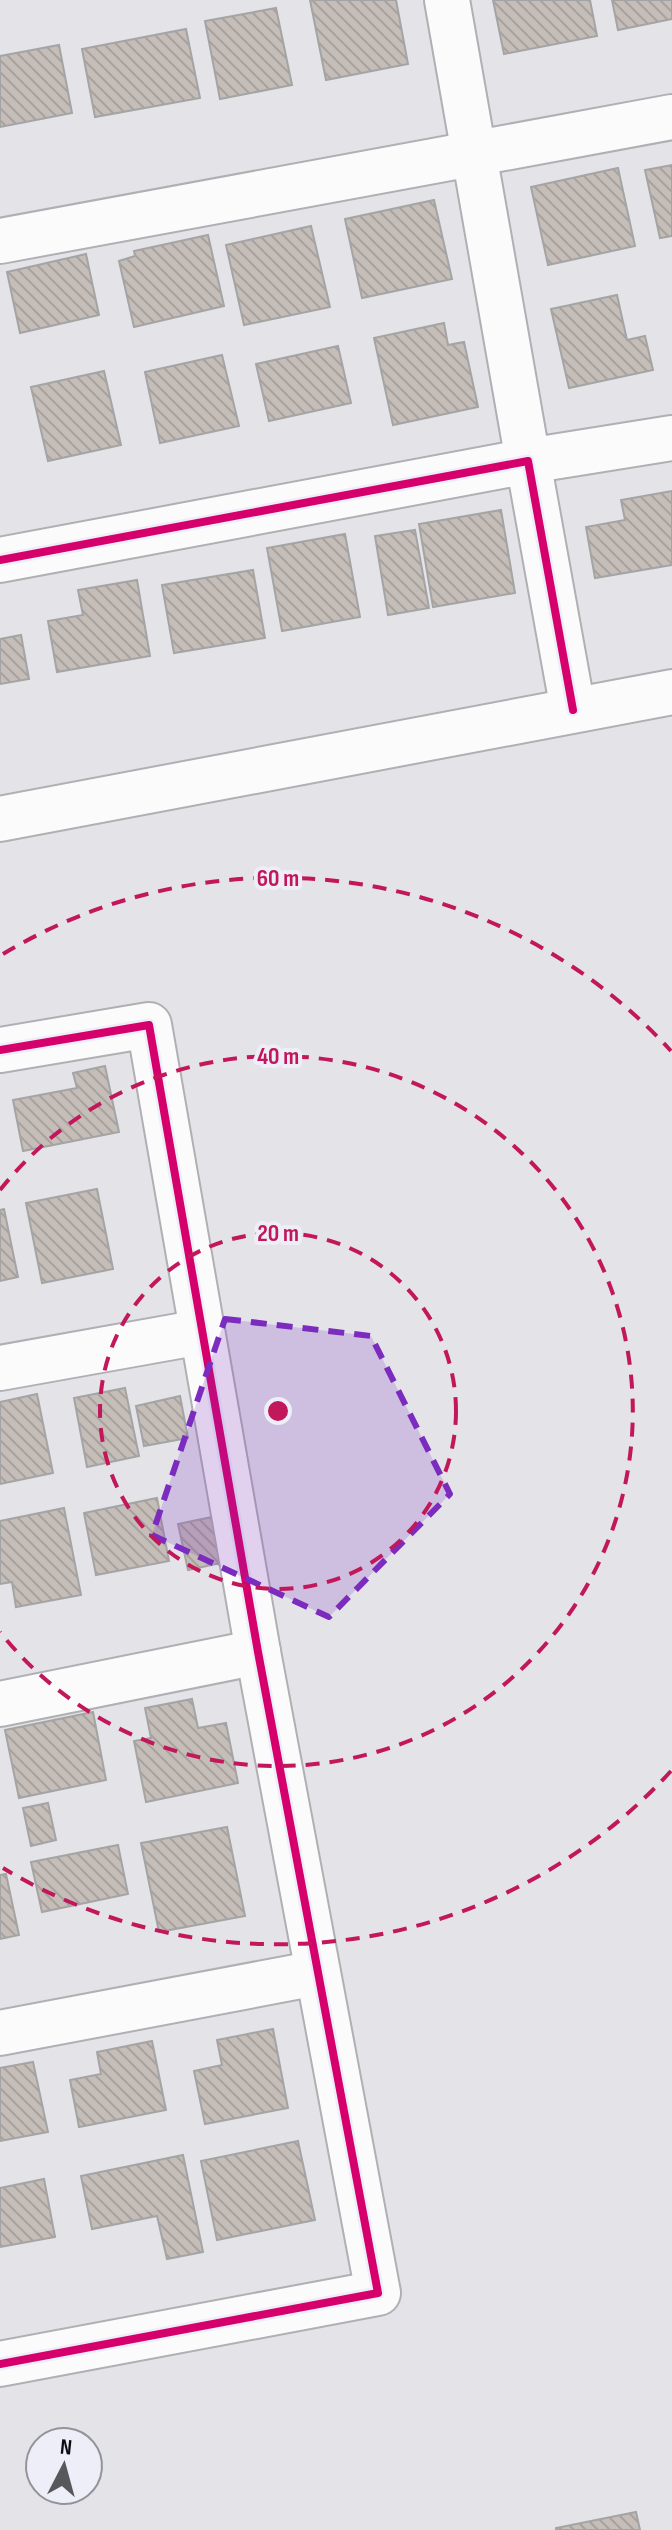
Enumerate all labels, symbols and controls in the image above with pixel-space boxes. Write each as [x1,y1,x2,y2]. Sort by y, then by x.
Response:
text: 60 m [257,864,299,893]
text: 40 m [257,1042,299,1071]
text: 20 m [257,1219,299,1248]
centre of rings [264,1397,292,1425]
north arrow [24,2426,104,2506]
text: N [59,2434,73,2462]

